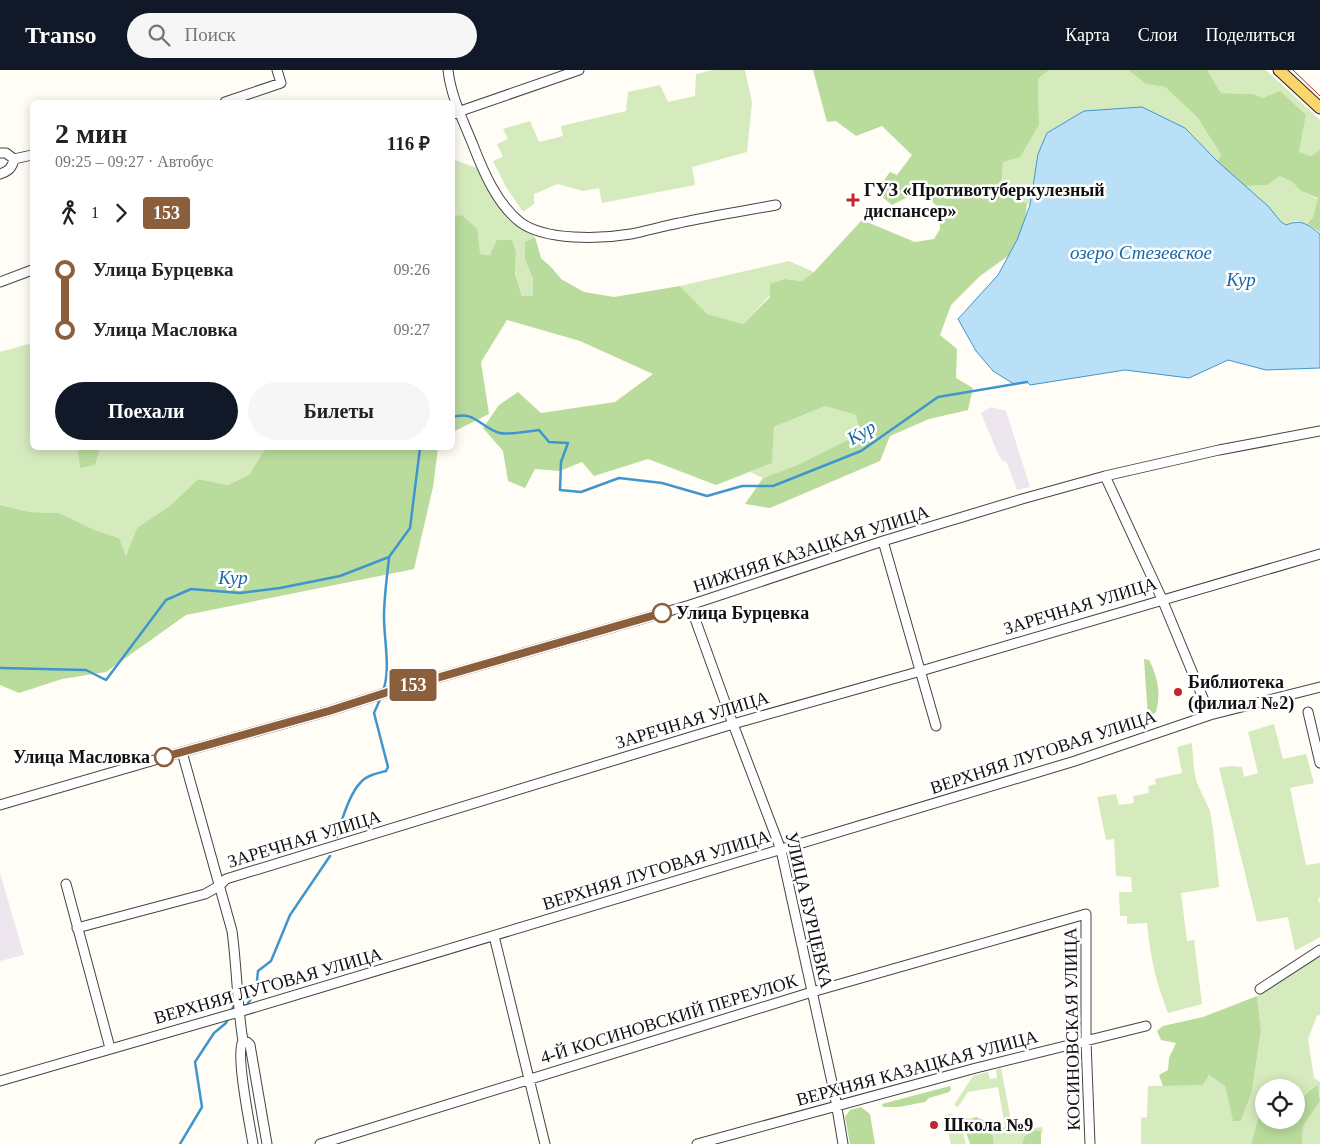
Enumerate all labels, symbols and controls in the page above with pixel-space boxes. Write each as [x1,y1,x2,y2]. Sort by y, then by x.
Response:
search box [127,13,477,58]
icon: search [145,21,173,49]
text: Transo [25,22,97,48]
text: Поиск [185,24,236,45]
text: Карта [1065,25,1110,45]
text: Слои [1138,25,1177,45]
text: Поделиться [1205,25,1295,45]
text: 2 мин [55,118,127,149]
text: 116 ₽ [387,133,430,154]
text: 09:25 – 09:27 · Автобус [55,153,213,170]
place label: ГУЗ «Противотуберкулезный диспансер» [864,180,1105,221]
marker: ГУЗ «Противотуберкулезный диспансер» [846,193,860,207]
icon: walk [55,199,83,227]
icon: forward [107,199,135,227]
text: 153 [153,203,180,223]
text: 1 [91,204,99,221]
water label: озеро Стезевское [1070,242,1212,263]
text: Улица Бурцевка [93,259,234,280]
text: 09:26 [394,261,430,278]
water label: Кур [1225,269,1256,290]
text: Улица Масловка [93,319,238,340]
text: 09:27 [394,321,430,338]
button: Поехали [55,382,238,440]
button: Билеты [248,382,430,440]
water label: Кур [842,416,879,450]
street label: НИЖНЯЯ КАЗАЦКАЯ УЛИЦА [691,501,931,597]
water label: Кур [217,567,248,588]
street label: ЗАРЕЧНАЯ УЛИЦА [1001,573,1159,639]
marker: Улица Бурцевка [652,603,672,623]
place label: Улица Бурцевка [676,603,809,623]
line badge: 153 [384,669,442,701]
place label: Библиотека (филиал №2) [1188,672,1294,714]
text: 153 [400,675,427,695]
marker: Библиотека (филиал №2) [1172,686,1184,698]
street label: ЗАРЕЧНАЯ УЛИЦА [613,687,771,753]
street label: ВЕРХНЯЯ ЛУГОВАЯ УЛИЦА [927,706,1159,798]
place label: Улица Масловка [13,747,150,767]
marker: Улица Масловка [154,747,174,767]
street label: ЗАРЕЧНАЯ УЛИЦА [225,806,383,872]
street label: ВЕРХНЯЯ ЛУГОВАЯ УЛИЦА [540,826,772,914]
street label: УЛИЦА БУРЦЕВКА [781,830,837,990]
street label: КОСИНОВСКАЯ УЛИЦА [1060,927,1084,1131]
street label: ВЕРХНЯЯ ЛУГОВАЯ УЛИЦА [152,944,384,1028]
street label: 4-Й КОСИНОВСКИЙ ПЕРЕУЛОК [538,970,801,1068]
street label: ВЕРХНЯЯ КАЗАЦКАЯ УЛИЦА [794,1026,1040,1110]
map controls [1255,1079,1305,1129]
button: locate [1255,1079,1305,1129]
place label: Школа №9 [944,1115,1033,1135]
marker: Школа №9 [928,1119,940,1131]

